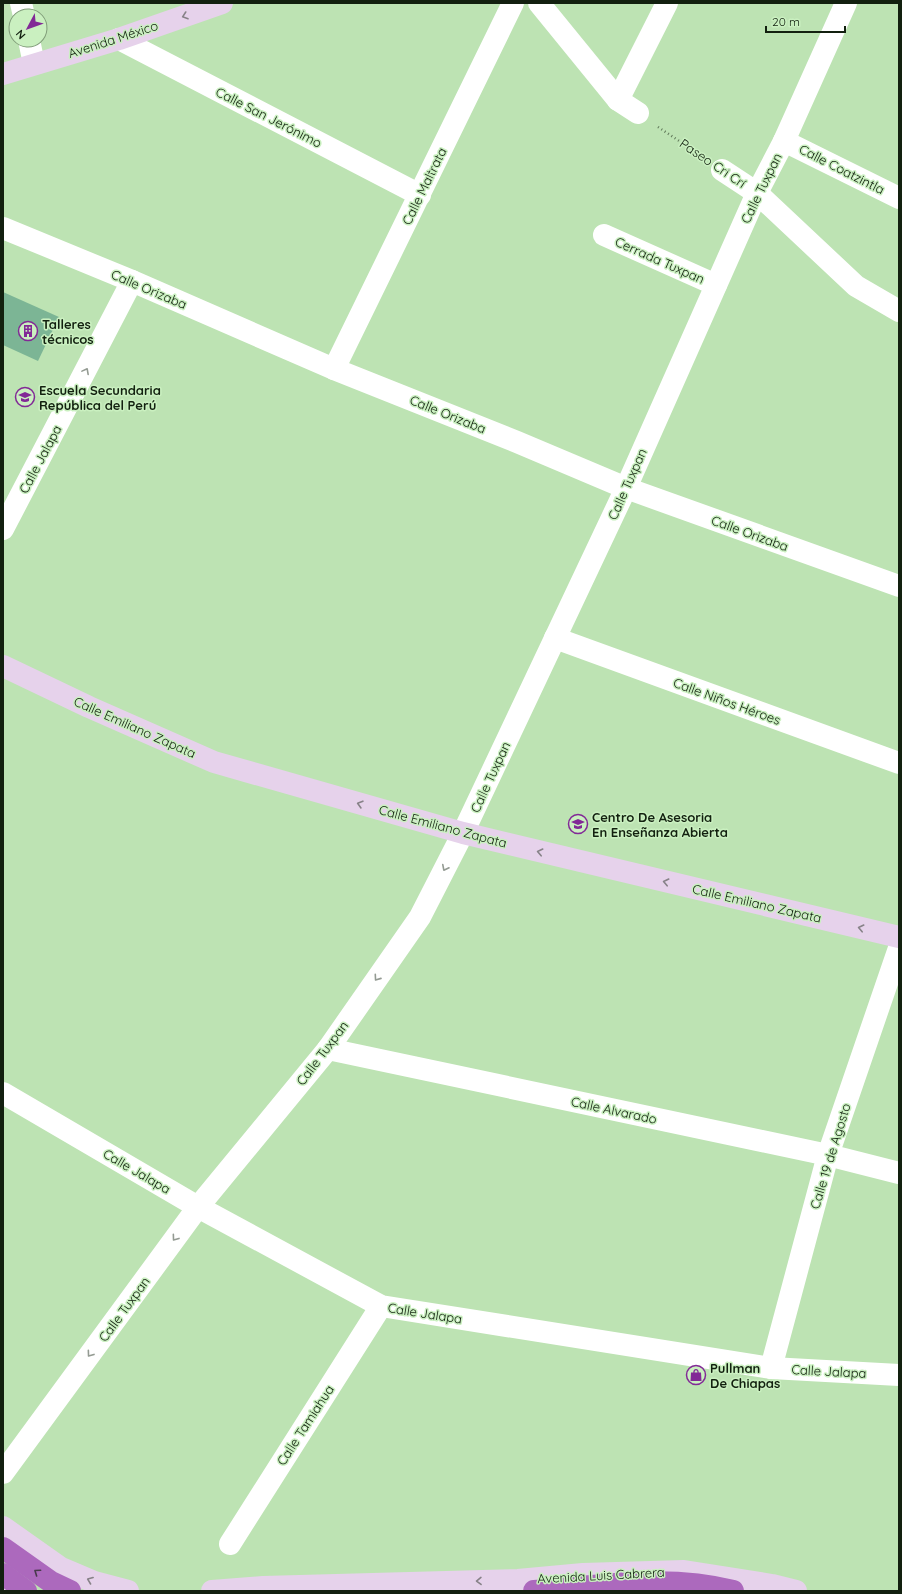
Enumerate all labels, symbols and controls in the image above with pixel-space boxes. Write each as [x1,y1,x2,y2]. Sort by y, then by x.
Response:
north arrow [8,8,48,48]
scale bar [766,8,845,34]
one-way arrow [181,11,188,20]
text: 20 m [772,14,800,29]
street label: Avenida México [66,17,160,61]
text: N [13,27,28,42]
street label: Calle San Jerónimo [213,83,325,151]
street label: Paseo Cri Crí [677,135,749,191]
street label: Calle Coatzintla [797,141,887,197]
street label: Calle Maltrata [398,145,450,227]
street label: Calle Tuxpan [737,150,785,226]
street label: Cerrada Tuxpan [613,233,707,287]
street label: Calle Orizaba [109,266,189,312]
place label: Talleres técnicos [42,316,94,347]
building icon: Talleres técnicos [17,320,39,342]
one-way arrow [81,367,89,375]
place label: Escuela Secundaria República del Perú [39,382,161,413]
school or university icon: Escuela Secundaria República del Perú [14,386,36,408]
street label: Calle Orizaba [408,391,488,437]
street label: Calle Jalapa [15,422,65,496]
street label: Calle Tuxpan [604,446,650,522]
street label: Calle Orizaba [709,512,791,554]
street label: Calle Niños Héroes [671,674,783,728]
street label: Calle Emiliano Zapata [71,693,199,761]
street label: Calle Tuxpan [467,739,513,815]
one-way arrow [357,800,364,809]
street label: Calle Emiliano Zapata [377,801,509,851]
place label: Centro De Asesoria En Enseñanza Abierta [592,809,728,840]
school or university icon: Centro De Asesoria En Enseñanza Abierta [567,813,589,835]
one-way arrow [537,848,543,856]
one-way arrow [443,864,450,871]
one-way arrow [663,878,670,886]
street label: Calle Emiliano Zapata [691,880,823,926]
one-way arrow [858,924,865,933]
one-way arrow [374,974,382,981]
street label: Calle Tuxpan [293,1018,351,1088]
street label: Calle Alvarado [570,1093,659,1127]
street label: Calle 19 de Agosto [806,1101,854,1211]
street label: Calle Jalapa [100,1145,174,1197]
one-way arrow [172,1234,180,1241]
street label: Calle Tuxpan [95,1273,153,1345]
street label: Calle Jalapa [387,1299,463,1327]
one-way arrow [88,1350,95,1357]
place label: Pullman De Chiapas [710,1360,780,1391]
street label: Calle Jalapa [791,1361,867,1381]
shop icon: Pullman De Chiapas [685,1364,707,1386]
street label: Calle Tamiahua [273,1382,337,1468]
street label: Avenida Luis Cabrera [537,1564,665,1586]
one-way arrow [34,1570,41,1577]
one-way arrow [87,1577,94,1585]
one-way arrow [476,1577,482,1585]

